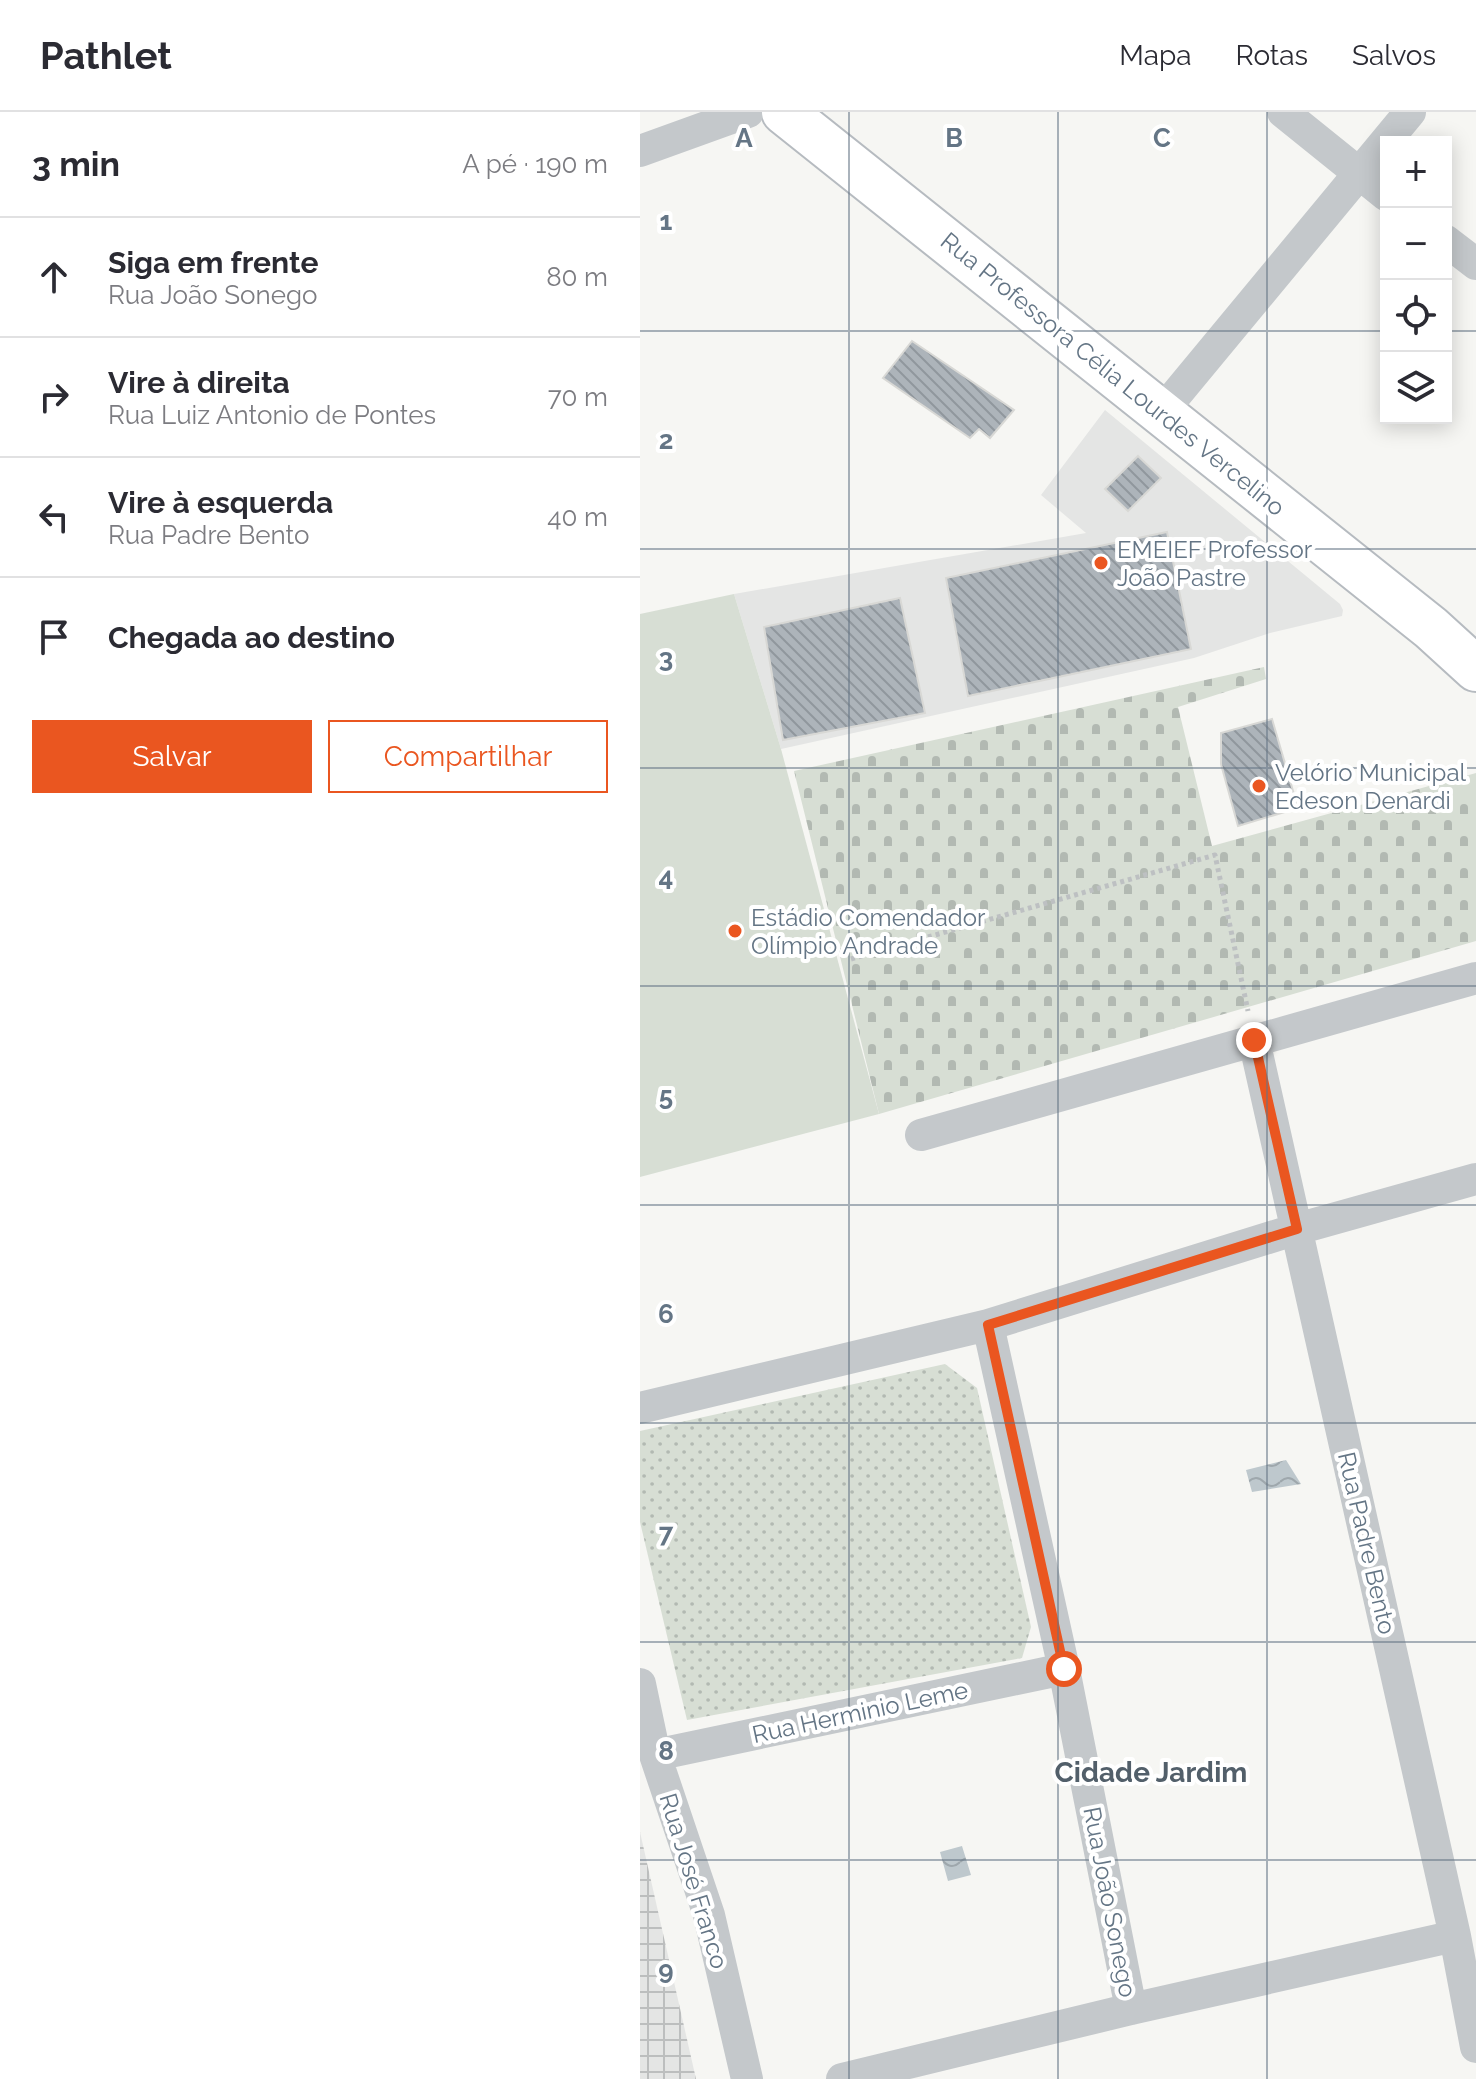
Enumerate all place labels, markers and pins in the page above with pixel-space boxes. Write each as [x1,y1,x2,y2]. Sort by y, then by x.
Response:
place label: EMEIEF Professor João Pastre [1117,535,1313,592]
marker: EMEIEF Professor João Pastre [1092,554,1110,572]
place label: Velório Municipal Edeson Denardi [1275,758,1466,815]
marker: Velório Municipal Edeson Denardi [1250,777,1268,795]
place label: Estádio Comendador Olímpio Andrade [751,903,986,960]
marker: Estádio Comendador Olímpio Andrade [726,922,744,940]

